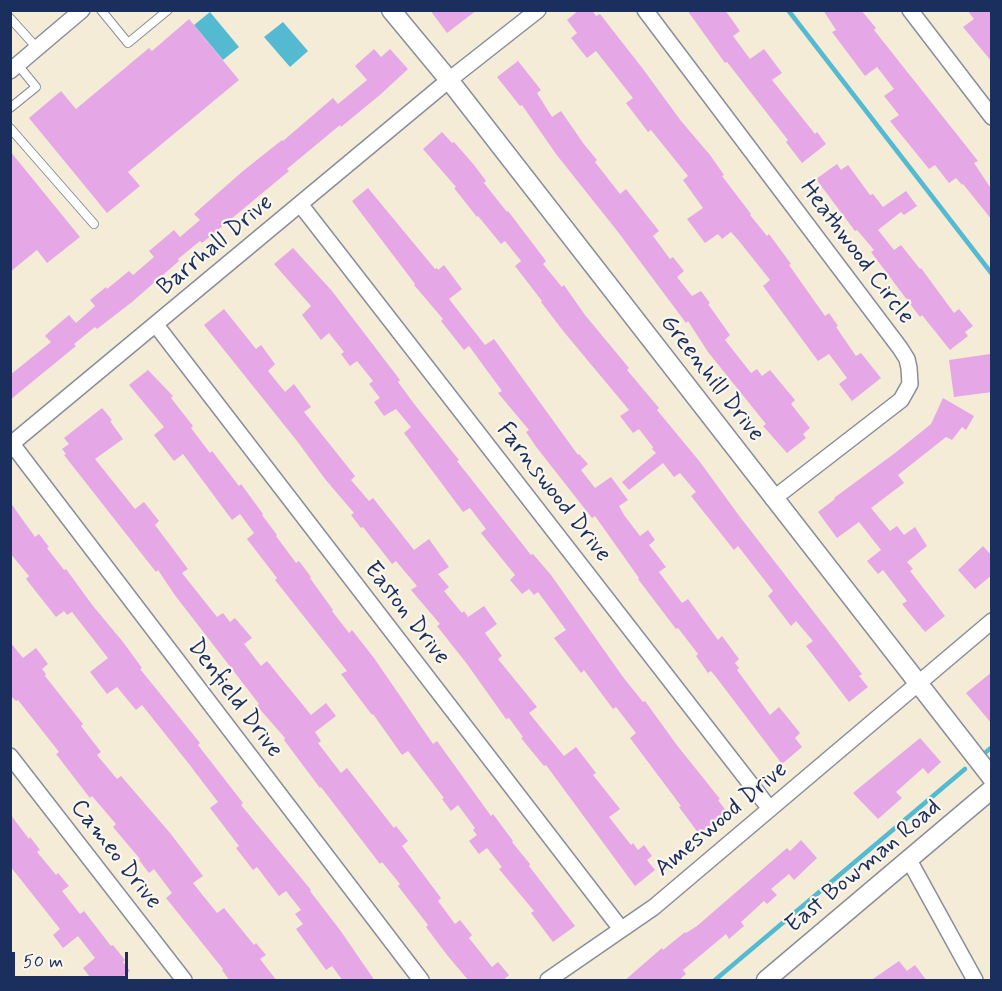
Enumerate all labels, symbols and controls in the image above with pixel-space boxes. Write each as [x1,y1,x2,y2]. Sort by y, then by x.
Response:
street label: Heathwood Circle [792,175,920,331]
street label: Barrhall Drive [152,189,280,303]
street label: Greenhill Drive [653,310,769,448]
street label: Farnswood Drive [489,417,617,569]
street label: Easton Drive [357,557,455,671]
street label: Denfield Drive [180,634,288,764]
street label: Ameswood Drive [650,756,794,884]
street label: Cameo Drive [63,794,167,916]
street label: East Bowman Road [780,794,948,940]
scale bar [15,940,130,978]
text: 50 m [23,950,63,974]

